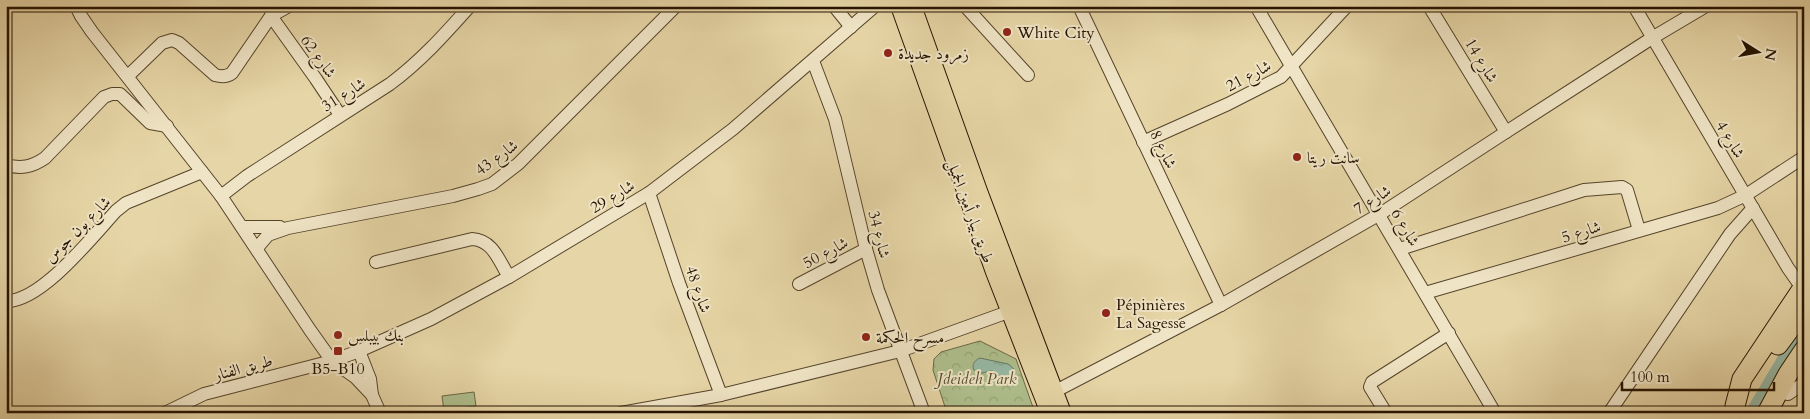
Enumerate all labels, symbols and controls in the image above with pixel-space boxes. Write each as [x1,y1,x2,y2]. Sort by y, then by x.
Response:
place label: White City [1016,22,1095,44]
marker: White City [1001,26,1013,38]
north arrow [1732,28,1782,78]
street label: شارع 62 [293,31,341,84]
street label: شارع 14 [1458,34,1503,88]
place label: زمرود جديدة [898,43,969,65]
marker: زمرود جديدة [882,47,894,59]
text: N [1760,47,1781,62]
street label: شارع 21 [1222,55,1276,99]
street label: شارع 31 [317,73,371,119]
street label: شارع 4 [1709,117,1750,163]
street label: شارع 8 [1143,127,1182,173]
street label: شارع 43 [471,135,524,183]
place label: سانت ريتا [1307,147,1360,169]
marker: سانت ريتا [1291,151,1303,163]
street label: طريق بيار أمين الجميل [941,156,1000,266]
street label: شارع 29 [586,175,640,220]
street label: شارع 7 [1350,180,1396,222]
street label: شارع بون جوس [40,192,117,269]
street label: شارع 6 [1384,205,1425,251]
street label: شارع 34 [861,208,896,261]
street label: شارع 5 [1559,216,1604,250]
street label: شارع 50 [799,232,853,276]
street label: شارع 48 [678,263,716,316]
place label: Pépinières La Sagesse [1116,294,1186,334]
marker: Pépinières La Sagesse [1100,307,1112,319]
place label: بنك بيبلس [348,325,404,347]
place label: مسرح الحكمة [876,327,944,352]
marker: بنك بيبلس [332,329,344,341]
marker: مسرح الحكمة [860,331,872,343]
marker: B5-B10 [332,345,344,357]
street label: طريق الفنار [210,350,275,387]
place label: B5-B10 [311,358,365,380]
scale bar [1622,359,1775,391]
text: 100 m [1630,367,1670,387]
park label: Jdeideh Park [933,368,1017,390]

